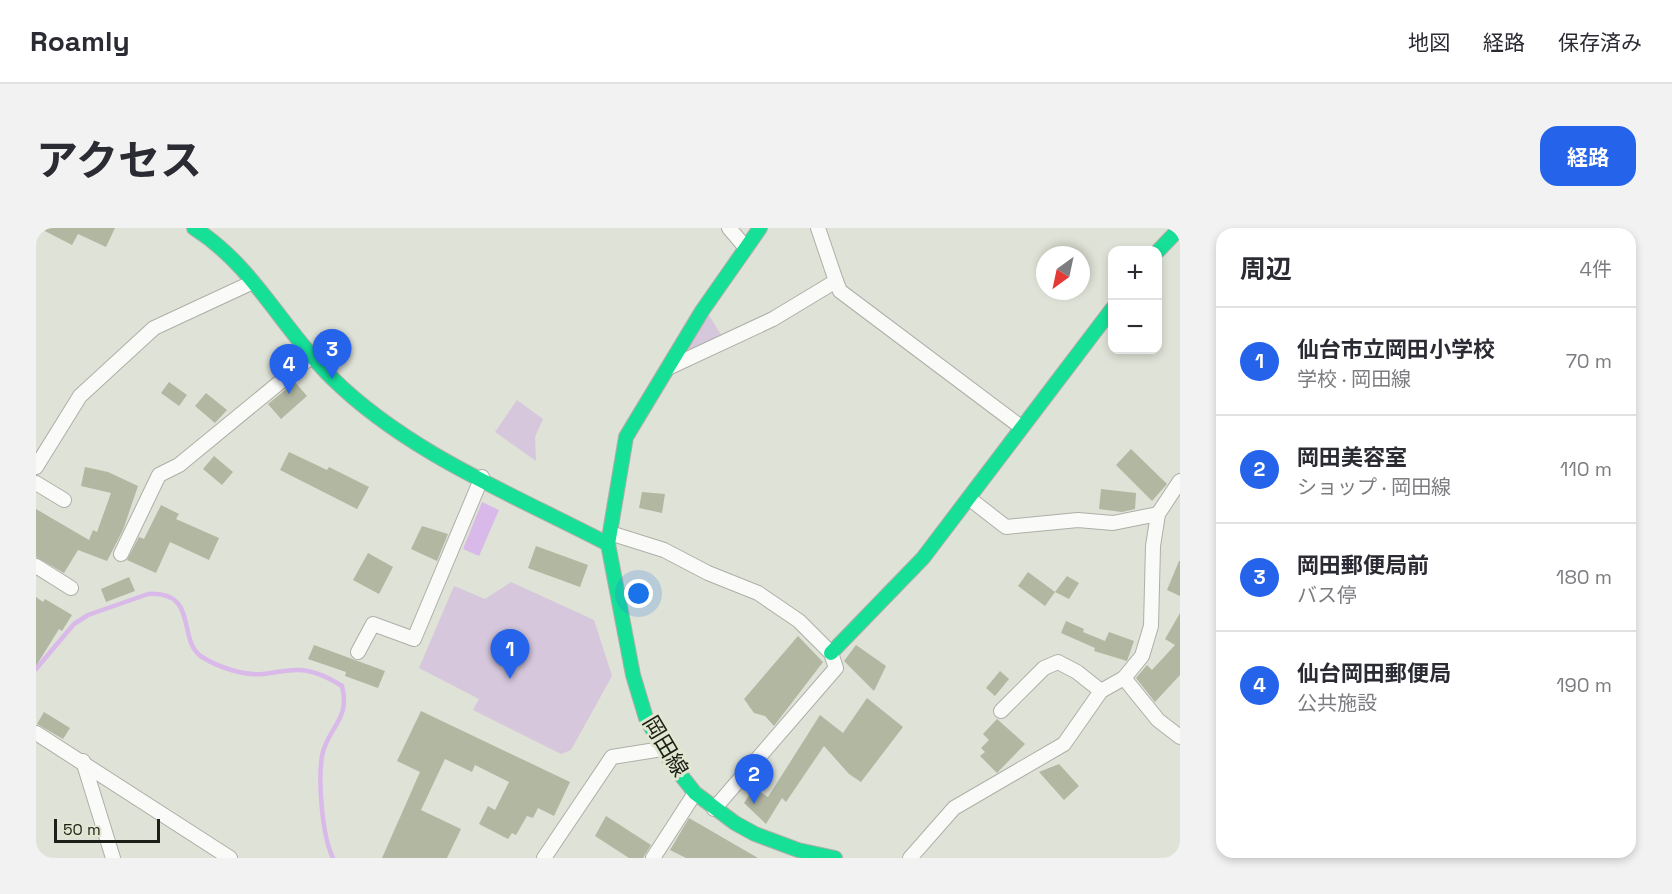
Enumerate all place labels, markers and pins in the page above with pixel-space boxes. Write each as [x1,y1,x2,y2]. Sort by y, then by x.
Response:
pin: 3 [312,330,352,379]
pin: 4 [270,344,308,394]
pin: 1 [490,630,530,679]
pin: 2 [734,754,774,804]

